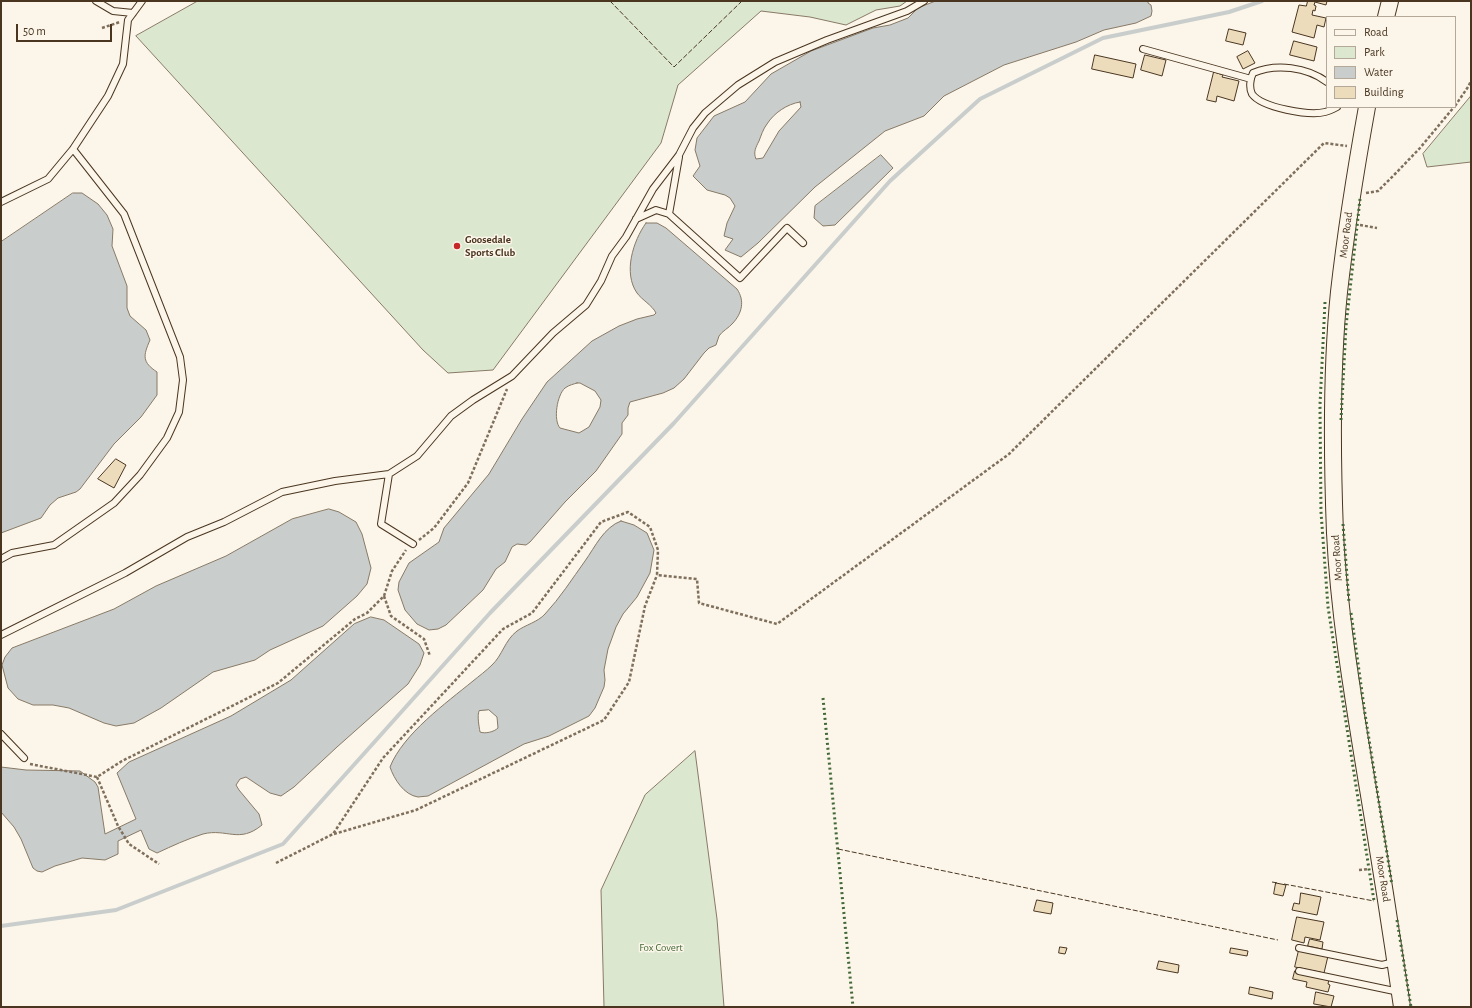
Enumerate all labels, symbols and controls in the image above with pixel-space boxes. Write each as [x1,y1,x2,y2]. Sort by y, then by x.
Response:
scale bar [18,16,114,42]
legend [1326,16,1456,108]
text: 50 m [23,25,46,37]
text: Road [1364,26,1388,38]
text: Park [1364,46,1385,58]
text: Water [1364,66,1393,78]
text: Building [1364,86,1404,98]
street label: Moor Road [1337,211,1355,259]
place label: Goosedale Sports Club [465,233,515,259]
marker: Goosedale Sports Club [452,241,462,251]
street label: Moor Road [1329,534,1345,582]
street label: Moor Road [1373,855,1393,903]
park label: Fox Covert [639,941,683,955]

